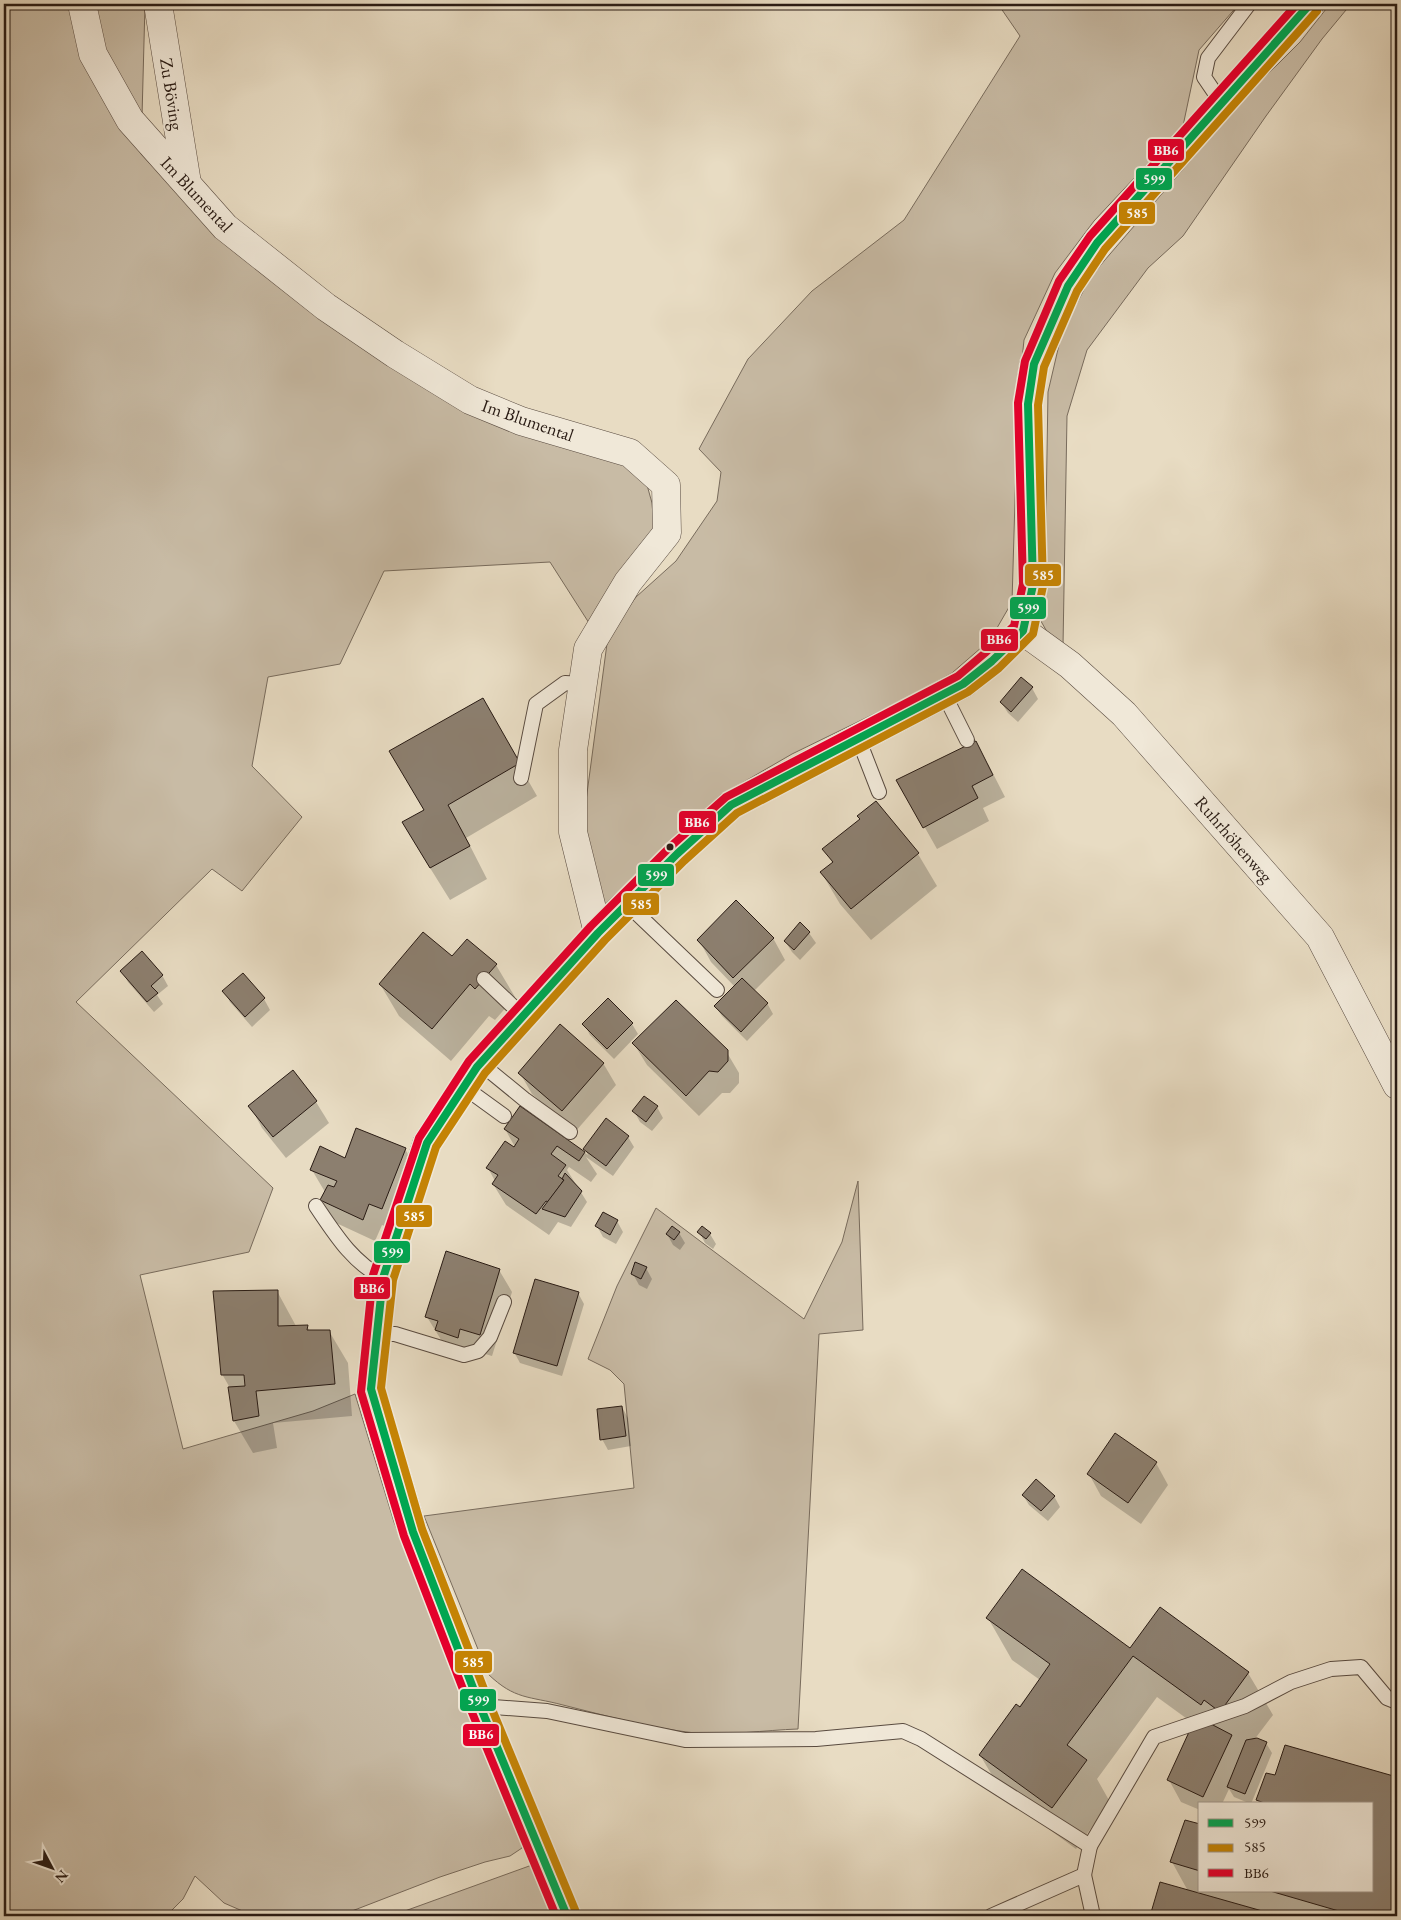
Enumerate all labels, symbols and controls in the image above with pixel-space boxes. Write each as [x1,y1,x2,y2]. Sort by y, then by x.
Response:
street label: Zu Böving [155,56,189,132]
line badge: BB6 [1147,138,1185,162]
text: BB6 [1154,141,1179,159]
street label: Im Blumental [156,151,238,237]
line badge: 599 [1135,167,1173,191]
text: 599 [1143,170,1166,188]
line badge: 585 [1118,201,1156,225]
text: 585 [1126,204,1148,222]
street label: Im Blumental [479,394,577,446]
line badge: 585 [1024,563,1062,587]
text: 585 [1032,566,1054,584]
line badge: 599 [1009,596,1047,620]
text: 599 [1017,599,1040,617]
line badge: BB6 [980,628,1019,652]
text: BB6 [987,630,1012,648]
street label: Ruhrhöhenweg [1190,791,1278,887]
line badge: BB6 [678,810,717,834]
text: BB6 [685,813,710,831]
unlabelled marker [665,842,675,852]
line badge: 599 [637,863,675,887]
text: 599 [645,866,668,884]
line badge: 585 [622,892,660,916]
text: 585 [630,895,652,913]
line badge: 585 [395,1204,433,1228]
text: 585 [403,1207,425,1225]
line badge: 599 [373,1240,411,1264]
text: 599 [381,1243,404,1261]
line badge: BB6 [353,1276,391,1300]
text: BB6 [360,1279,385,1297]
line badge: 585 [454,1650,493,1674]
text: 585 [462,1653,484,1671]
line badge: 599 [459,1688,497,1712]
text: 599 [467,1691,490,1709]
line badge: BB6 [462,1723,500,1747]
text: BB6 [469,1725,494,1743]
legend [1198,1802,1374,1892]
text: 599 [1244,1813,1266,1832]
text: 585 [1244,1837,1266,1856]
north arrow [28,1842,78,1892]
text: BB6 [1244,1863,1269,1882]
text: N [51,1866,72,1887]

